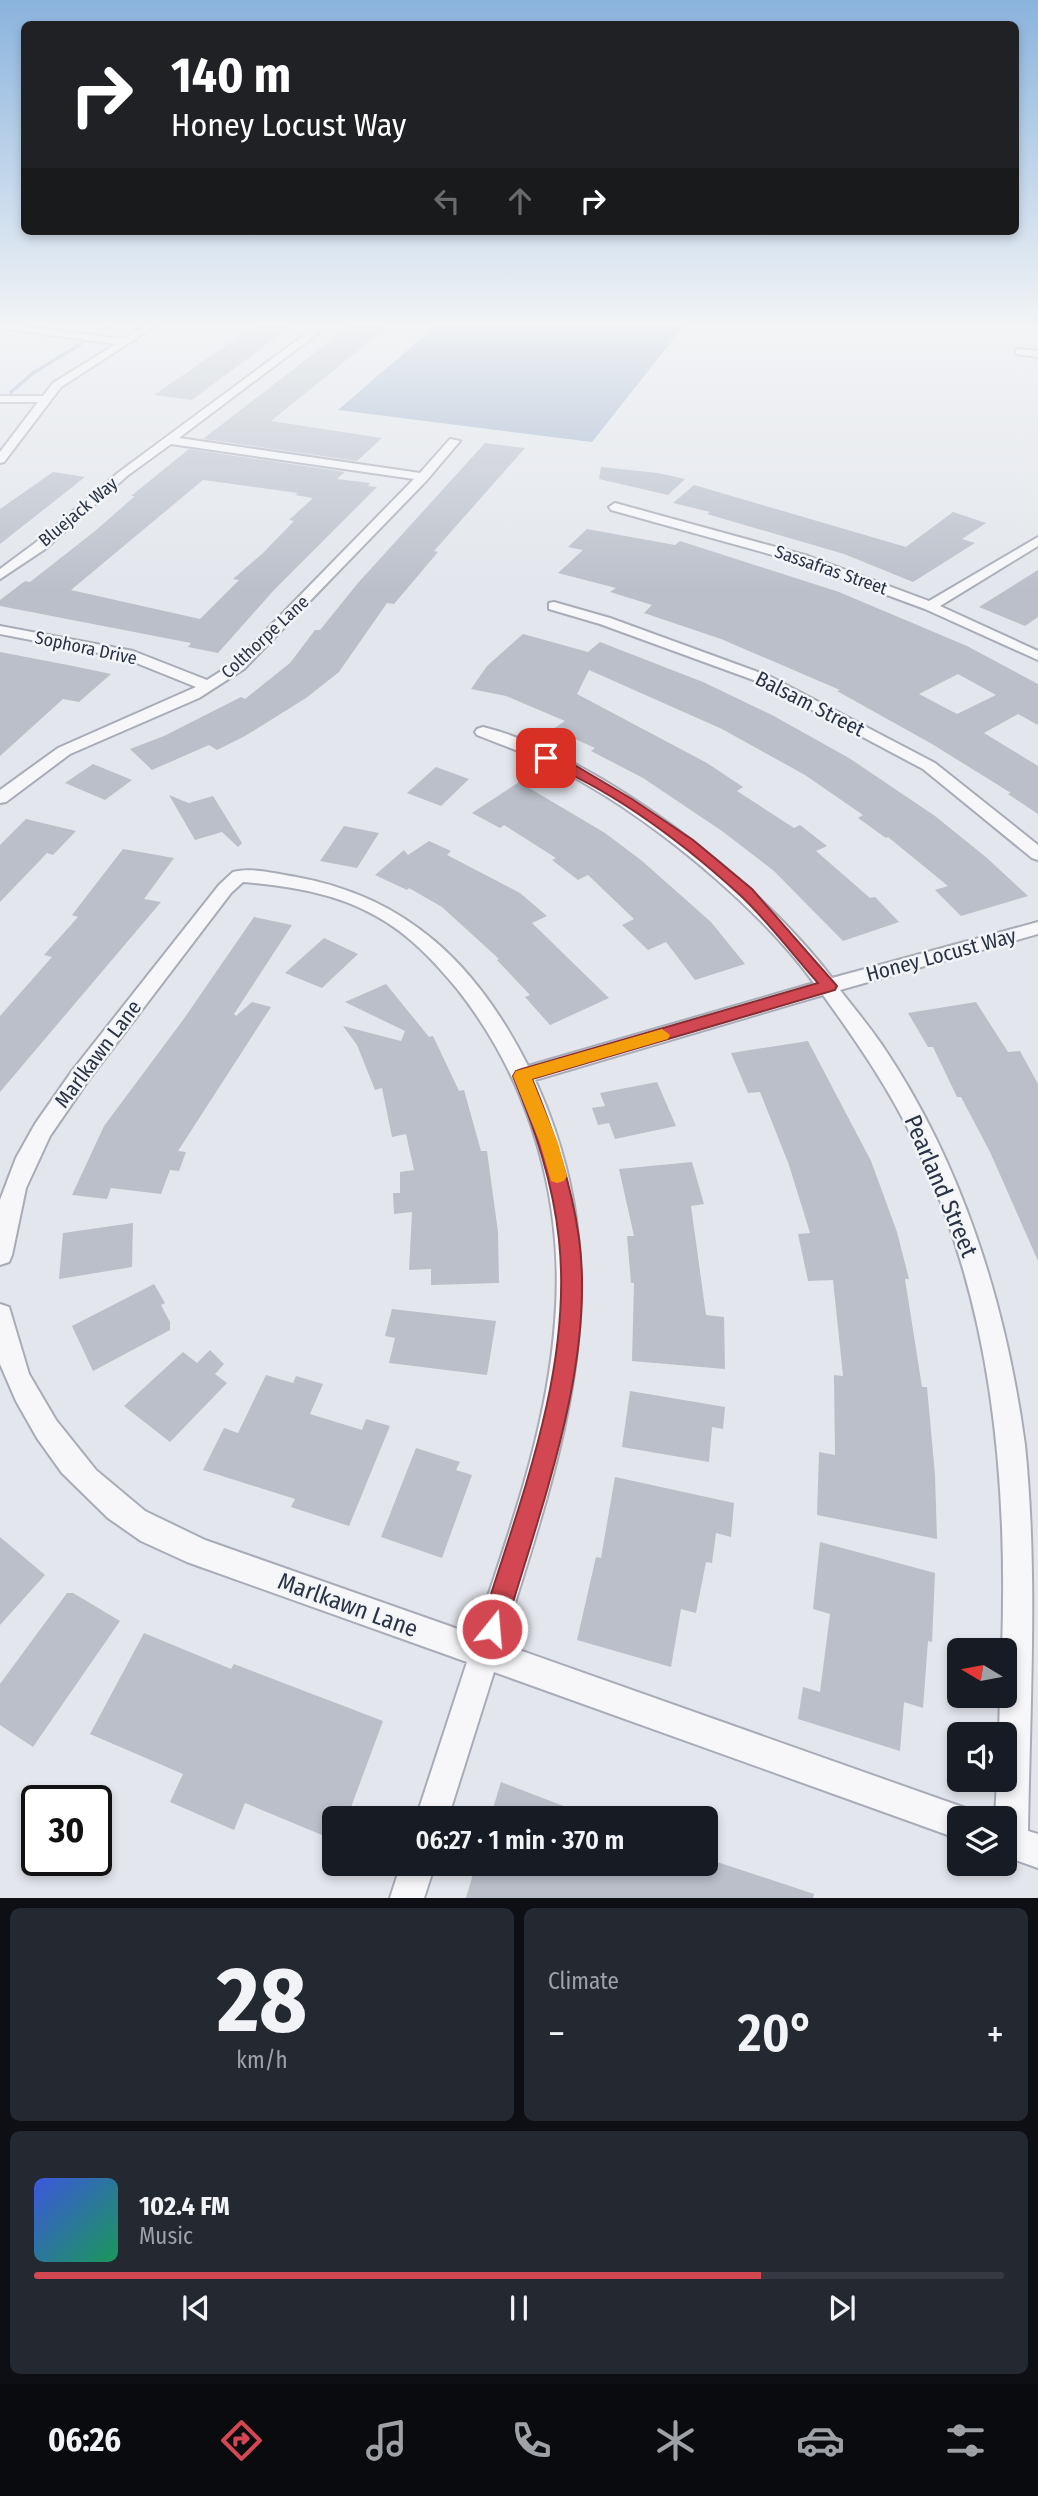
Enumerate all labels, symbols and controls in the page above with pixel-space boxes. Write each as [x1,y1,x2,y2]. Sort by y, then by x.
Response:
text: 140 m [171,46,291,105]
icon: right [56,49,147,140]
text: Honey Locust Way [171,106,406,144]
icon: left [428,182,466,220]
icon: ahead [501,182,539,220]
icon: right [574,182,612,220]
street label: Bluejack Way [34,473,122,551]
street label: Sassafras Street [772,540,890,600]
street label: Colthorpe Lane [217,591,313,683]
street label: Sophora Drive [33,626,139,670]
street label: Balsam Street [751,665,869,743]
pin [516,728,576,788]
icon: arrive [527,739,565,777]
street label: Honey Locust Way [863,922,1020,988]
street label: Marlkawn Lane [49,995,147,1113]
street label: Pearland Street [898,1111,984,1261]
street label: Marlkawn Lane [274,1567,422,1643]
position arrow [455,1592,529,1666]
north arrow [947,1638,1017,1708]
map controls [947,1638,1017,1876]
button: sound [947,1722,1017,1792]
speed limit sign: 30 [21,1785,112,1876]
button: layers [947,1806,1017,1876]
text: 06:27 · 1 min · 370 m [415,1825,625,1856]
text: 28 [217,1946,307,2055]
text: Climate [548,1967,619,1995]
text: 20° [738,2002,814,2065]
text: − [548,2011,565,2057]
text: + [987,2011,1004,2057]
text: km/h [236,2046,288,2074]
text: 102.4 FM [139,2191,230,2222]
text: Music [139,2222,193,2250]
icon: previous [177,2289,215,2327]
icon: pause [500,2289,538,2327]
icon: next [823,2289,861,2327]
icon: directions [217,2416,266,2465]
icon: music [362,2416,411,2465]
icon: phone [507,2416,556,2465]
icon: climate [651,2416,700,2465]
icon: car [796,2416,845,2465]
icon: filters [941,2416,990,2465]
text: 06:26 [48,2421,121,2459]

